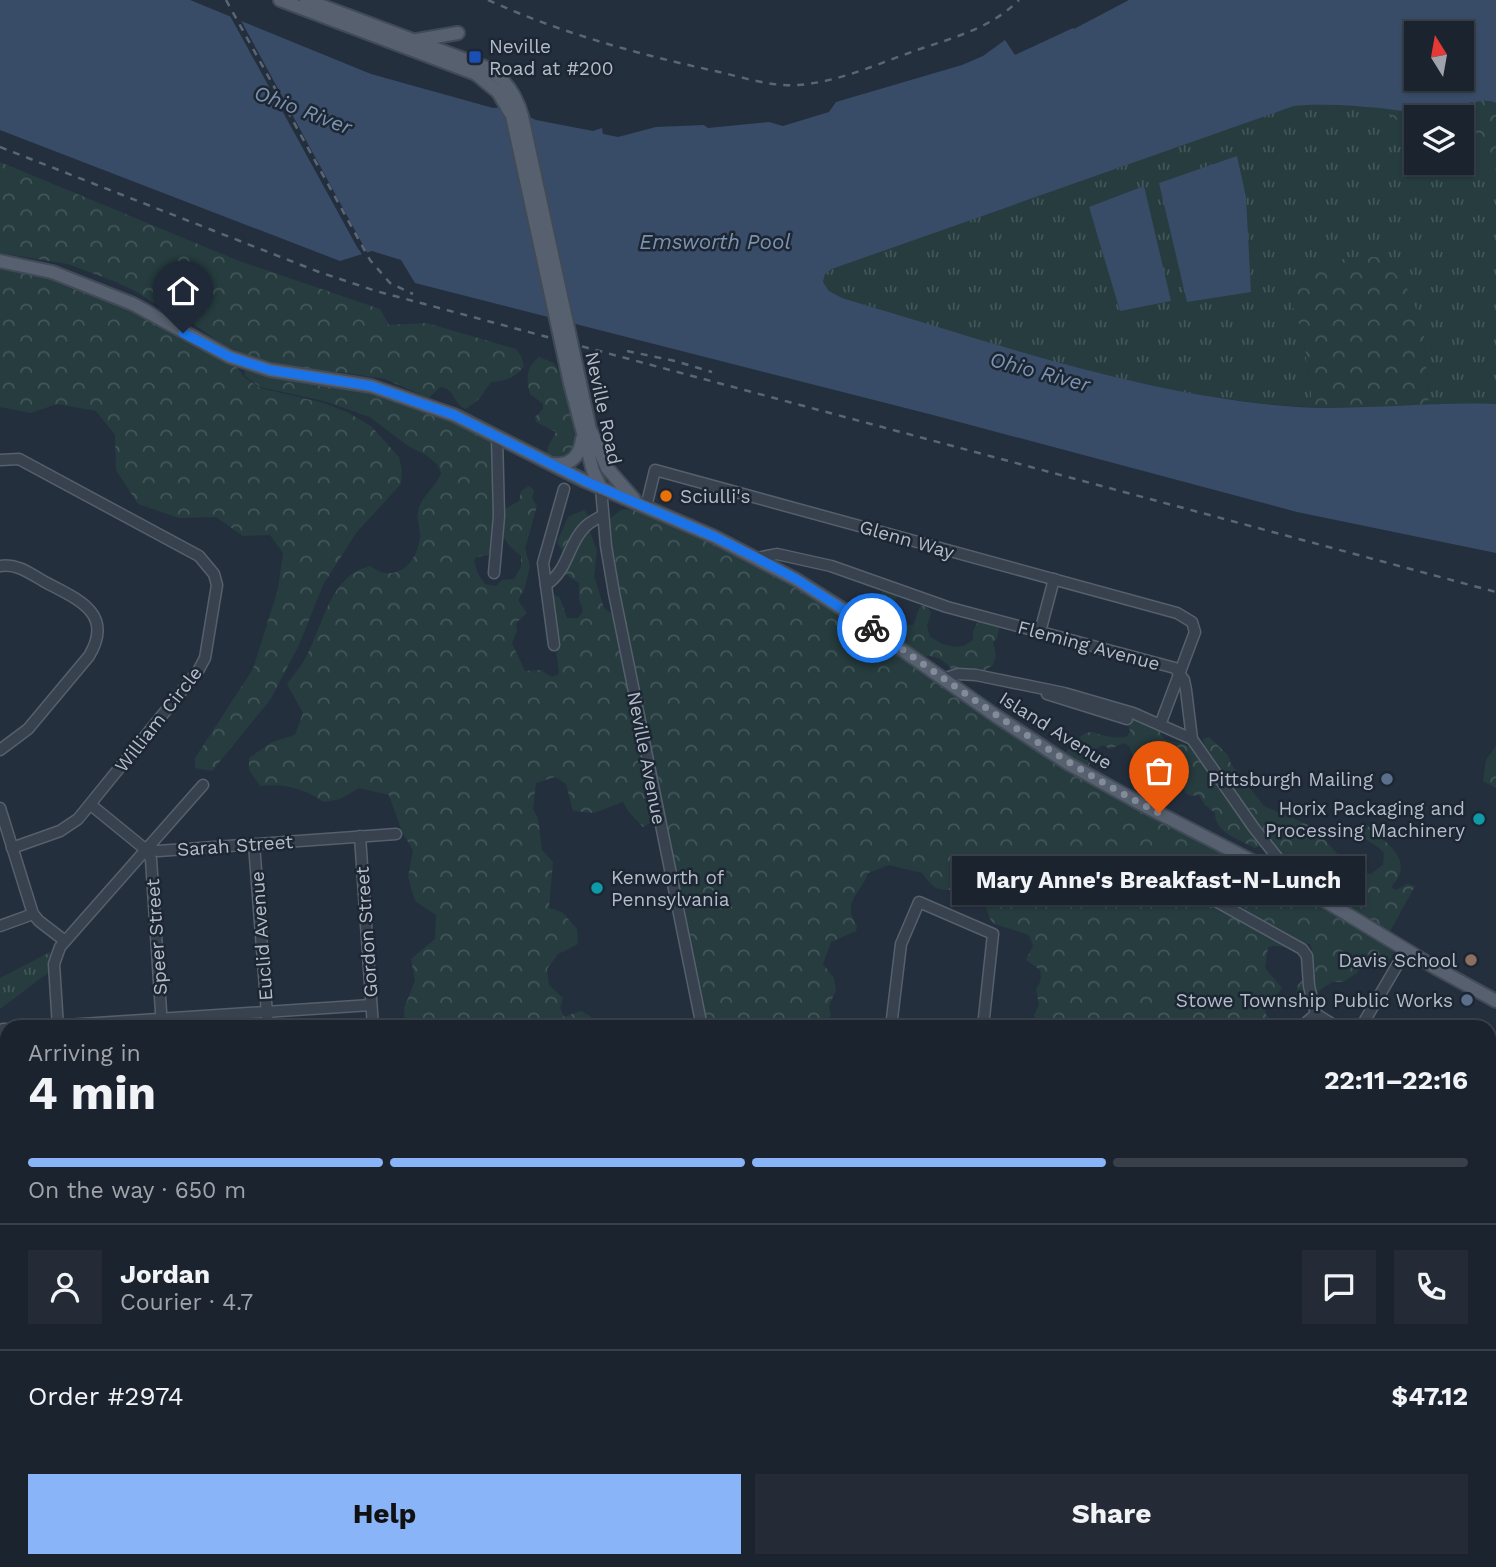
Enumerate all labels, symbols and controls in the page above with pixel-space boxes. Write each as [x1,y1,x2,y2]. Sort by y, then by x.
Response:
north arrow [1404,21,1474,91]
map controls [1404,21,1474,175]
place label: Neville Road at #200 [489,35,614,80]
marker: Neville Road at #200 [467,49,483,65]
water label: Ohio River [251,79,356,140]
button: layers [1404,105,1474,175]
water label: Emsworth Pool [639,229,791,254]
pin [153,261,213,333]
icon: home [164,272,202,310]
water label: Ohio River [987,346,1094,397]
street label: Neville Road [580,350,627,467]
place label: Sciulli's [680,485,751,508]
marker: Sciulli's [658,488,674,504]
street label: Glenn Way [857,515,957,564]
courier [837,593,907,663]
icon: bike [853,609,891,647]
street label: Fleming Avenue [1015,615,1163,676]
street label: William Circle [110,662,207,777]
street label: Island Avenue [995,687,1116,774]
street label: Neville Avenue [622,690,671,827]
pin [1129,741,1189,813]
icon: bag [1140,752,1178,790]
place label: Pittsburgh Mailing [1208,768,1374,791]
marker: Pittsburgh Mailing [1379,771,1395,787]
place label: Horix Packaging and Processing Machinery [1265,797,1465,842]
marker: Horix Packaging and Processing Machinery [1471,811,1487,827]
street label: Sarah Street [176,830,294,861]
callout: Mary Anne's Breakfast-N-Lunch [953,855,1366,904]
street label: Gordon Street [350,866,383,998]
place label: Kenworth of Pennsylvania [611,866,730,911]
text: Mary Anne's Breakfast-N-Lunch [976,867,1341,894]
street label: Euclid Avenue [245,870,278,1002]
street label: Speer Street [141,878,172,996]
marker: Kenworth of Pennsylvania [589,880,605,896]
place label: Davis School [1338,949,1457,972]
marker: Davis School [1463,952,1479,968]
place label: Stowe Township Public Works [1176,989,1453,1012]
marker: Stowe Township Public Works [1459,992,1475,1008]
text: Arriving in [28,1040,141,1067]
text: 22:11–22:16 [1324,1065,1468,1095]
text: 4 min [28,1066,156,1120]
text: On the way · 650 m [28,1177,246,1204]
button: person [28,1250,102,1324]
button: chat [1302,1250,1376,1324]
button: phone [1394,1250,1468,1324]
text: Jordan [120,1259,210,1289]
text: Courier · 4.7 [120,1289,253,1316]
text: Order #2974 [28,1381,184,1411]
text: $47.12 [1392,1381,1468,1411]
button: Help [28,1474,741,1554]
button: Share [755,1474,1468,1554]

